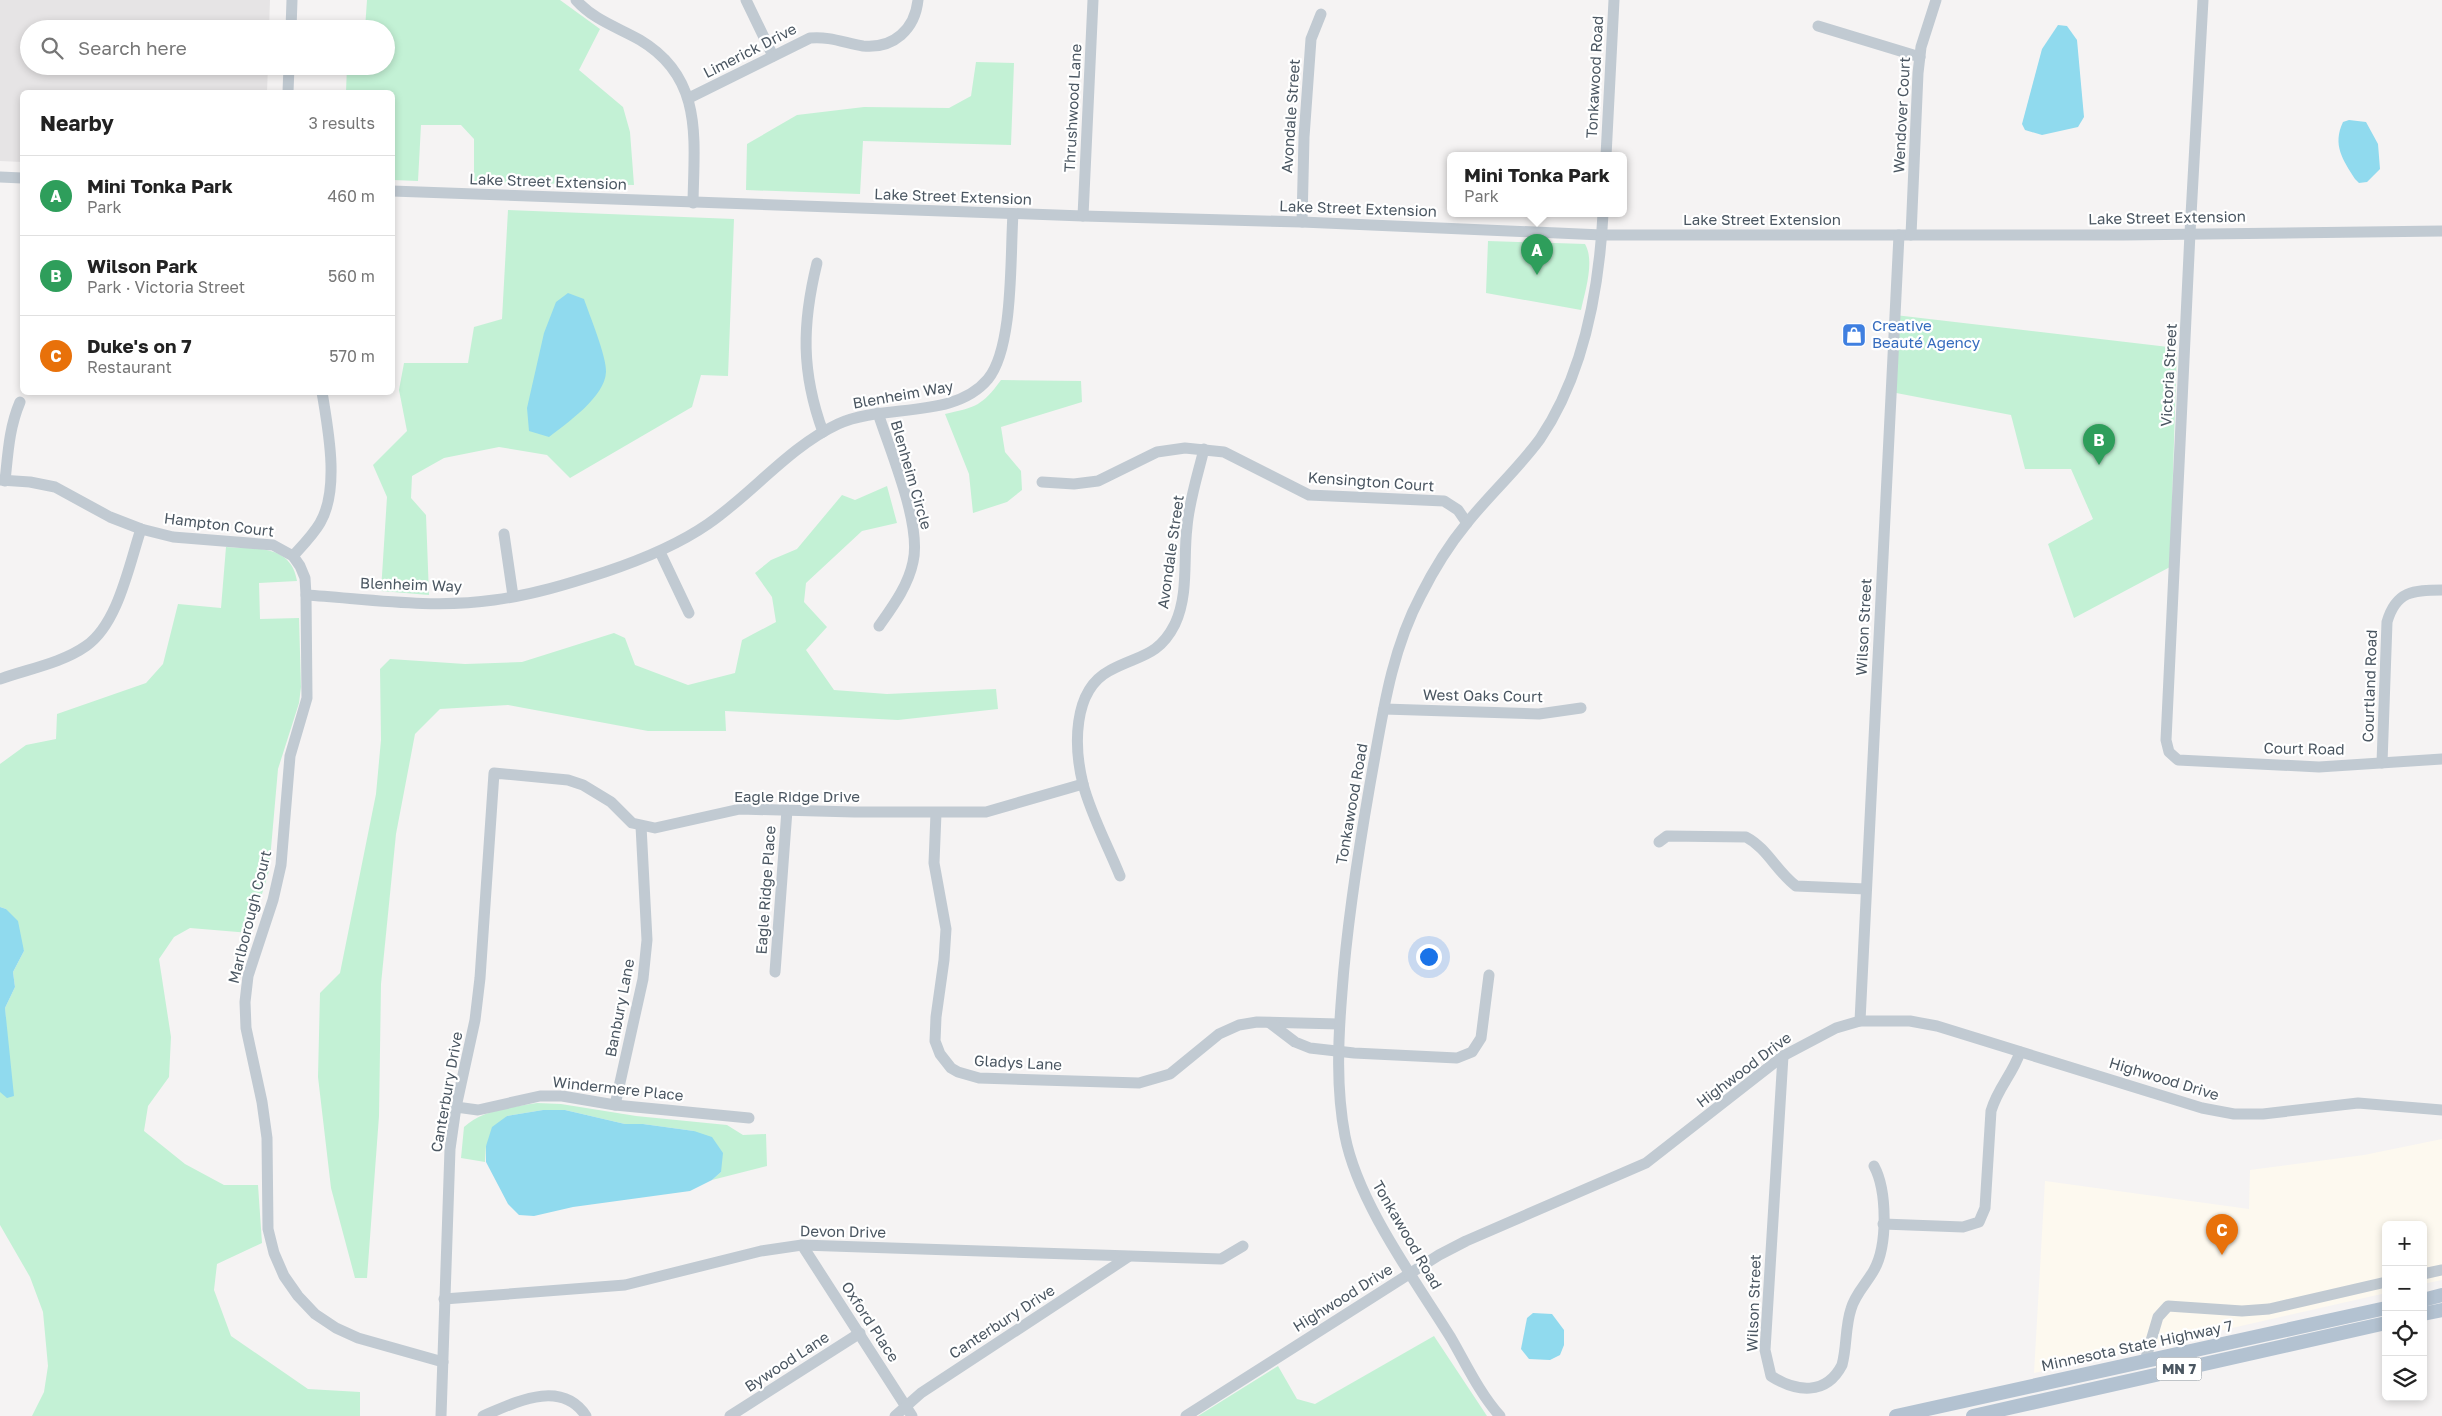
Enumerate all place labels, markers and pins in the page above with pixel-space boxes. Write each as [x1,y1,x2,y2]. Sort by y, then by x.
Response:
pin: A [1521,234,1553,275]
place label: Creative Beauté Agency [1872,316,1981,351]
shop icon: Creative Beauté Agency [1841,322,1867,348]
pin: B [2083,424,2115,465]
pin: C [2206,1214,2238,1255]

